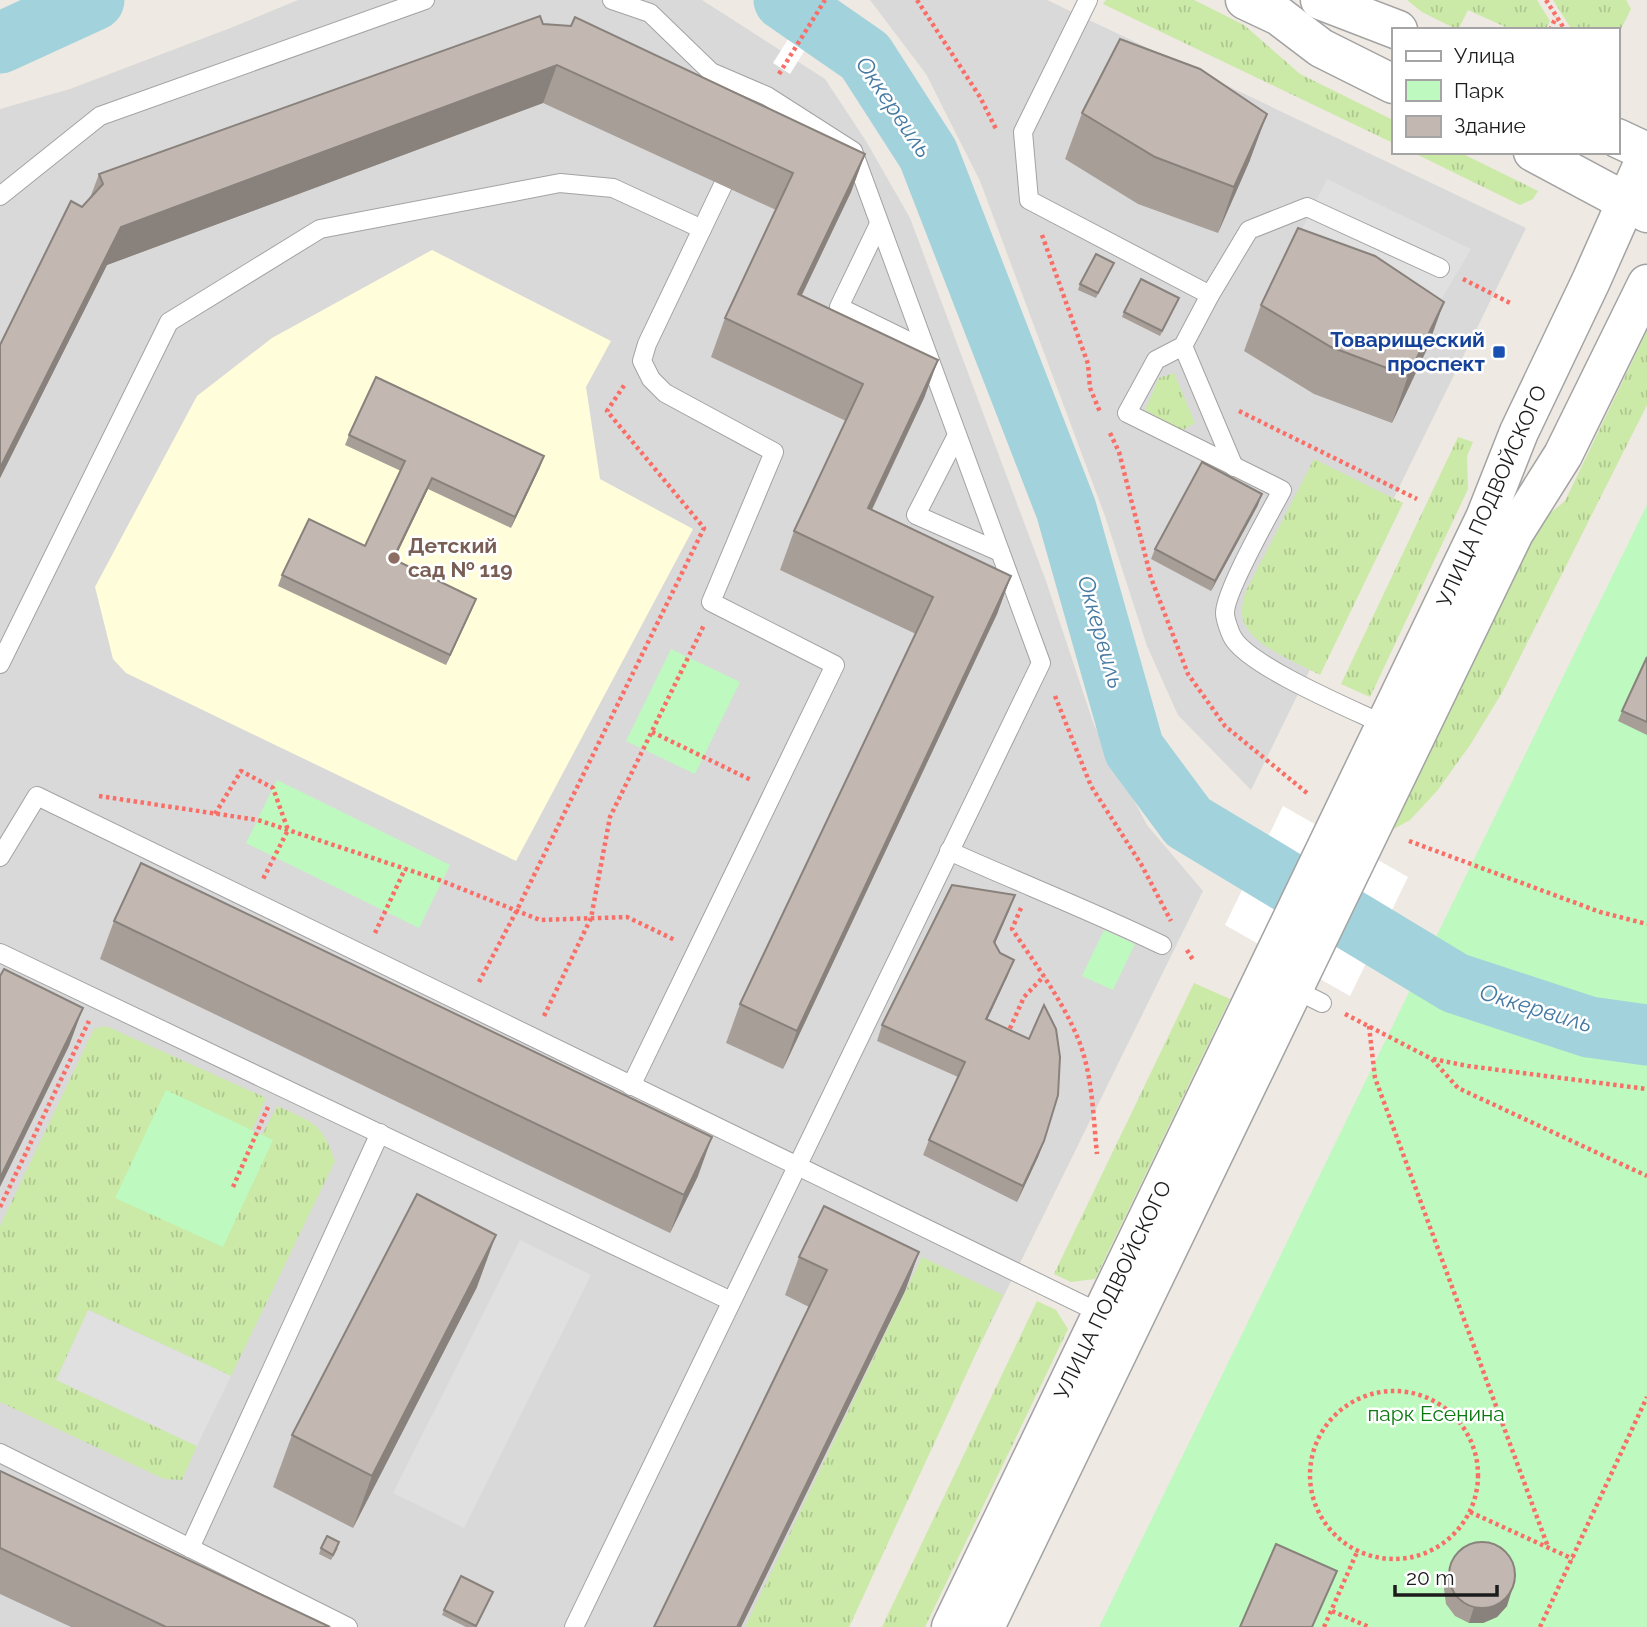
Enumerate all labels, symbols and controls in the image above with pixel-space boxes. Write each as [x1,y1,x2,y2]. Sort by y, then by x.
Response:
legend [1392,28,1619,154]
text: Улица [1454,43,1515,68]
water label: Оккервиль [851,51,938,163]
text: Парк [1454,78,1504,103]
text: Здание [1454,113,1526,138]
place label: Товарищеский проспект [1330,327,1486,376]
marker: Товарищеский проспект [1491,344,1507,360]
street label: УЛИЦА ПОДВОЙСКОГО [1431,381,1552,610]
place label: Детский сад № 119 [408,533,513,582]
marker: Детский сад № 119 [386,550,402,566]
water label: Оккервиль [1072,572,1131,692]
water label: Оккервиль [1476,978,1596,1037]
street label: УЛИЦА ПОДВОЙСКОГО [1049,1176,1176,1403]
park label: парк Есенина [1367,1401,1505,1426]
scale bar [1395,1554,1496,1598]
text: 20 m [1406,1565,1454,1590]

